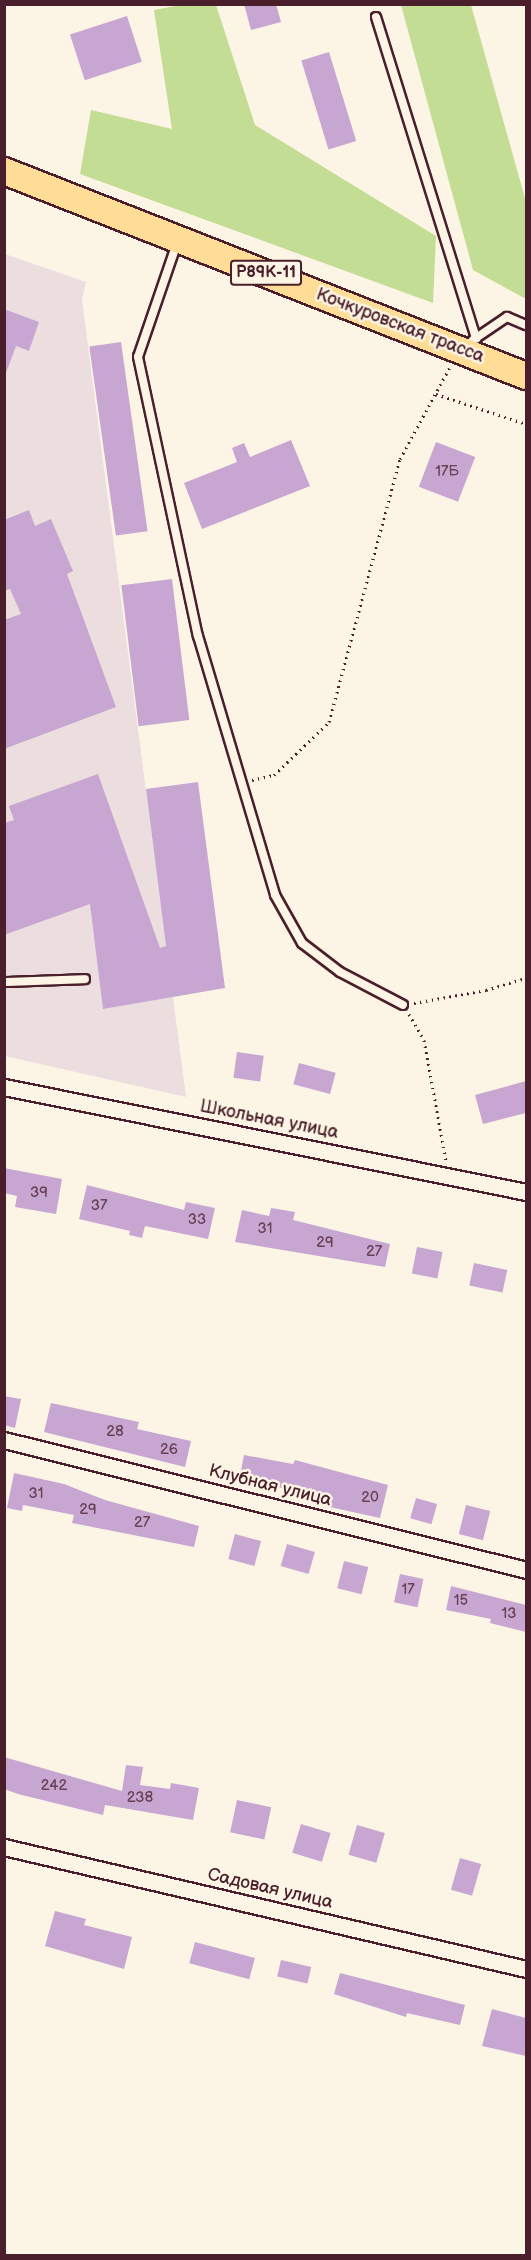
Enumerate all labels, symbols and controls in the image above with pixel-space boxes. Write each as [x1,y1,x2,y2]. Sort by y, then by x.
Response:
road number: Р89К-11 [230,260,302,286]
street label: Кочкуровская трасса [313,284,487,368]
house number: 17Б [435,463,459,481]
street label: Школьная улица [198,1096,340,1144]
house number: 39 [30,1184,48,1202]
house number: 37 [91,1197,107,1215]
house number: 33 [188,1211,206,1229]
house number: 31 [257,1220,273,1238]
house number: 29 [316,1234,334,1252]
house number: 27 [366,1243,382,1261]
house number: 28 [106,1423,124,1441]
house number: 26 [160,1441,178,1459]
street label: Клубная улица [207,1460,333,1512]
house number: 31 [28,1485,44,1503]
house number: 20 [361,1489,379,1507]
house number: 29 [79,1501,97,1519]
house number: 27 [134,1514,150,1532]
house number: 17 [401,1581,415,1599]
house number: 15 [454,1592,468,1610]
house number: 13 [501,1605,517,1623]
house number: 242 [41,1777,67,1795]
house number: 238 [127,1789,153,1807]
street label: Садовая улица [205,1864,335,1914]

